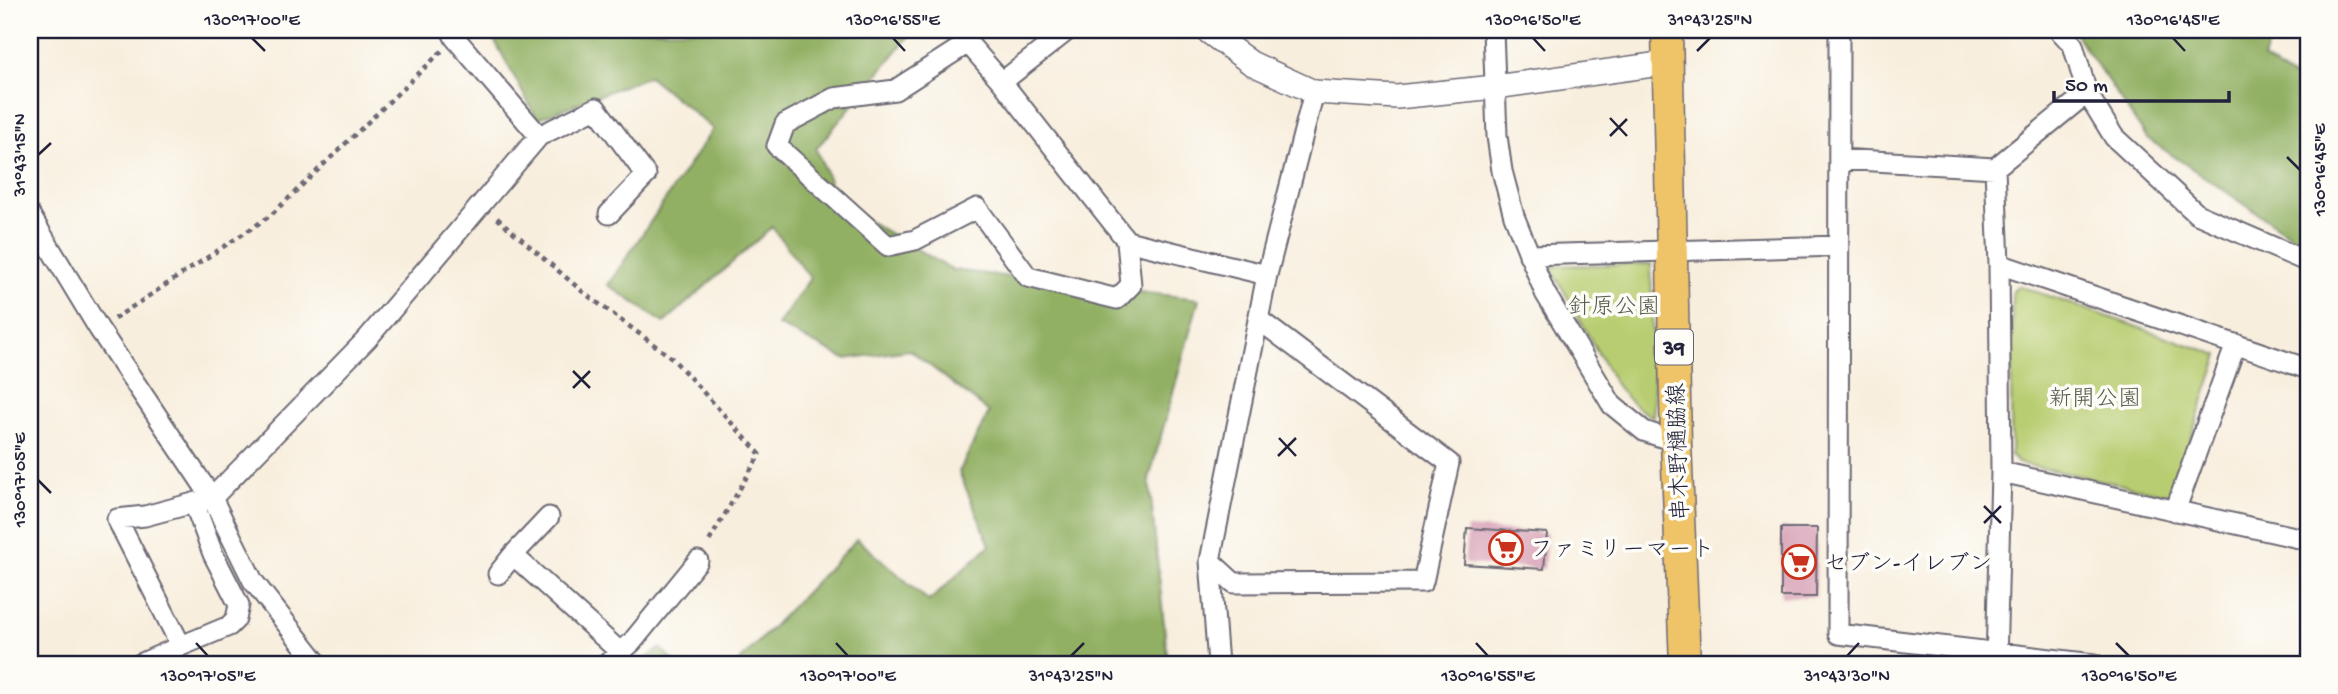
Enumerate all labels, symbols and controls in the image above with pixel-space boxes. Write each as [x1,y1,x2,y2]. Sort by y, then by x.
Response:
text: 130°17'00"E [203,11,300,32]
text: 130°16'55"E [845,11,941,32]
text: 130°16'50"E [1485,11,1581,32]
text: 31°43'25"N [1667,11,1752,32]
text: 130°16'45"E [2126,11,2220,32]
scale bar [2054,60,2230,104]
text: 50 m [2065,75,2108,100]
text: 31°43'15"N [11,113,32,198]
text: 130°16'45"E [2311,123,2332,217]
park label: 針原公園 [1568,294,1660,322]
road number: 39 [1655,330,1693,364]
street label: 串木野樋脇線 [1664,382,1696,521]
park label: 新開公園 [2049,386,2141,414]
text: 130°17'05"E [11,432,32,528]
supermarket icon: ファミリーマート [1487,529,1525,567]
place label: ファミリーマート [1530,538,1714,565]
supermarket icon: セブン-イレブン [1780,543,1818,581]
place label: セブン-イレブン [1824,551,1992,579]
text: 130°17'05"E [160,667,256,688]
text: 130°17'00"E [799,667,896,688]
text: 31°43'25"N [1028,667,1113,688]
text: 130°16'55"E [1440,667,1536,688]
text: 31°43'30"N [1803,667,1890,688]
text: 130°16'50"E [2081,667,2177,688]

